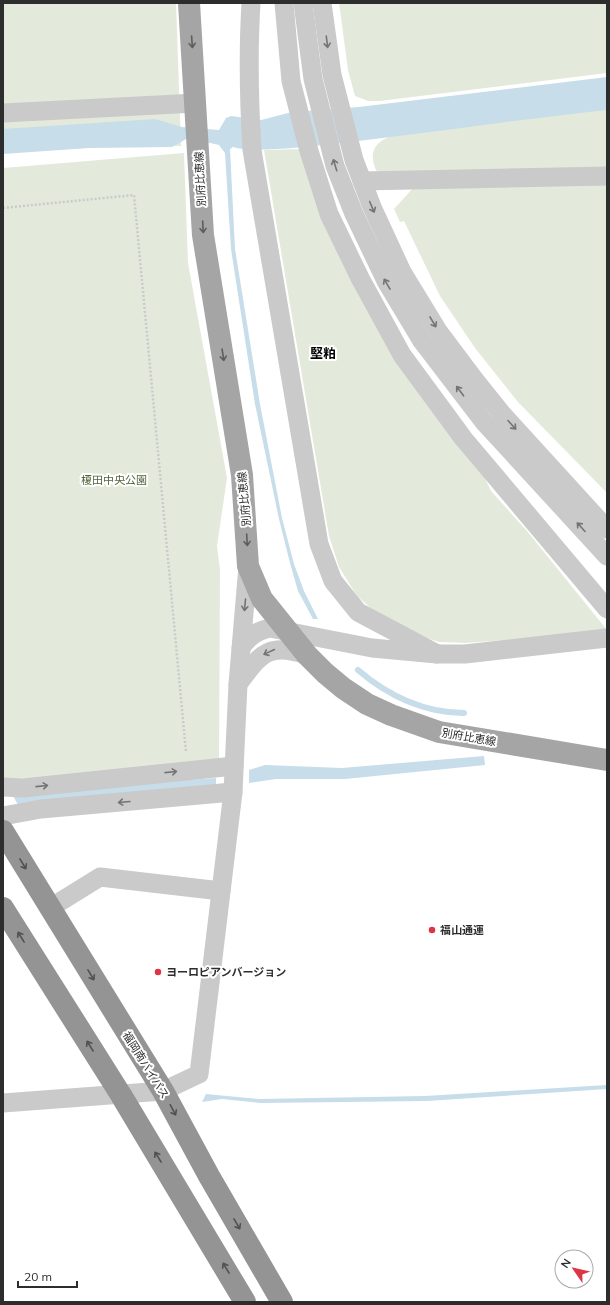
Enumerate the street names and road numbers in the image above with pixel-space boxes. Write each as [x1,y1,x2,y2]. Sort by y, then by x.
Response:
street label: 別府比恵線 [192,151,208,207]
street label: 別府比恵線 [235,471,253,527]
street label: 別府比恵線 [441,725,497,749]
street label: 福岡南バイパス [120,1029,172,1101]

